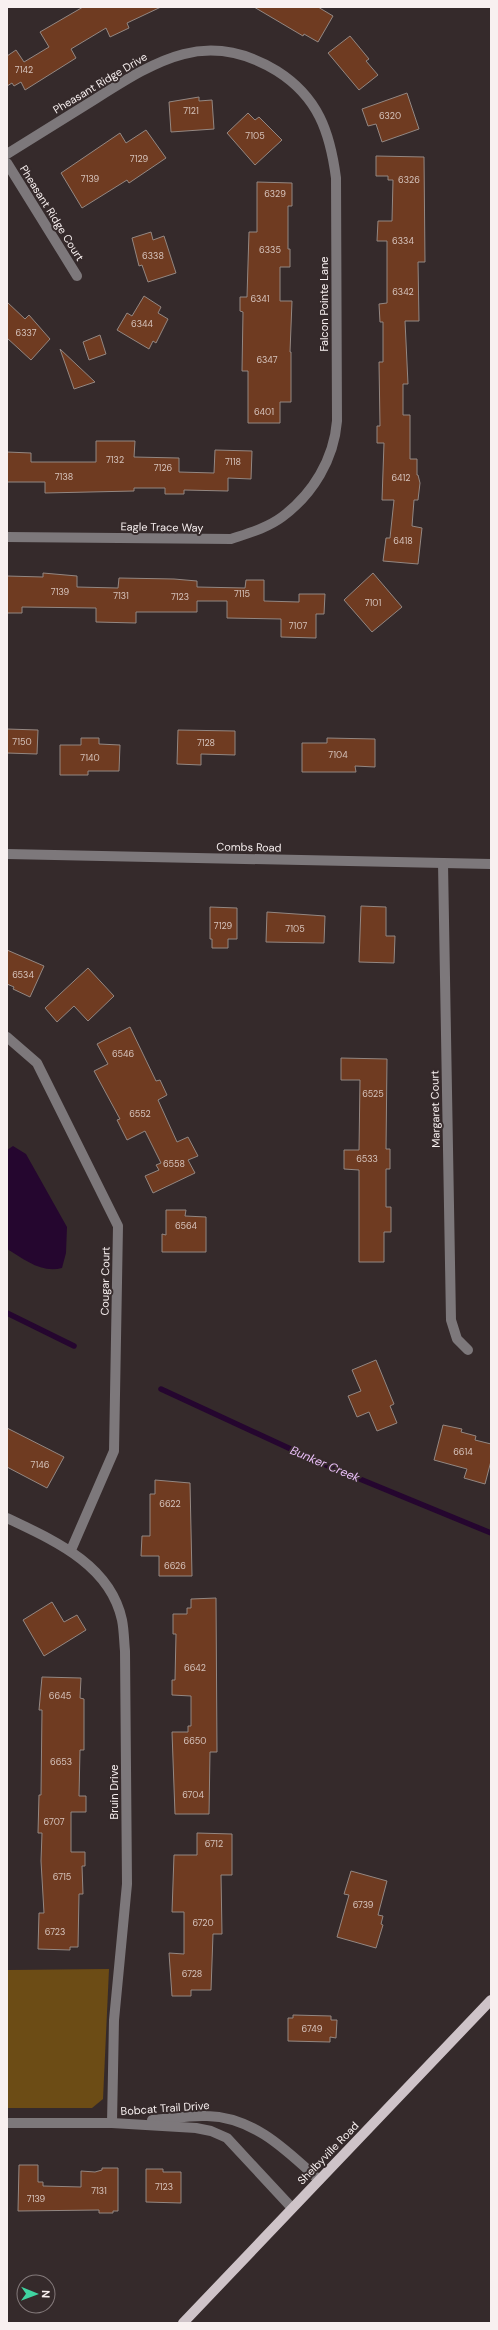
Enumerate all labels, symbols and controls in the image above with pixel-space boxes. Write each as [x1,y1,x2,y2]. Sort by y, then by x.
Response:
street label: Pheasant Ridge Drive [50,49,150,117]
house number: 7142 [15,64,33,76]
house number: 7121 [183,105,199,117]
house number: 6320 [379,110,401,122]
house number: 7105 [245,130,265,142]
house number: 7129 [130,153,149,165]
street label: Pheasant Ridge Court [17,163,87,263]
house number: 7139 [81,173,100,185]
house number: 6326 [398,174,420,186]
house number: 6329 [264,188,286,200]
house number: 6334 [392,235,414,247]
house number: 6335 [259,244,281,256]
house number: 6338 [142,250,164,262]
street label: Falcon Pointe Lane [317,256,331,352]
house number: 6342 [392,286,414,298]
house number: 6341 [250,293,270,305]
house number: 6344 [131,318,153,330]
house number: 6337 [16,327,37,339]
house number: 6347 [256,354,278,366]
house number: 6401 [254,406,274,418]
house number: 7132 [106,454,124,466]
house number: 7118 [225,456,241,468]
house number: 7126 [154,462,173,474]
house number: 7138 [55,471,73,483]
house number: 6412 [391,472,411,484]
street label: Eagle Trace Way [120,519,204,535]
house number: 6418 [393,535,413,547]
house number: 7139 [51,586,70,598]
house number: 7115 [234,588,250,600]
house number: 7131 [113,590,129,602]
house number: 7123 [171,591,189,603]
house number: 7101 [365,597,381,609]
house number: 7107 [289,620,307,632]
house number: 7150 [12,736,32,748]
house number: 7128 [197,737,215,749]
house number: 7104 [328,749,348,761]
house number: 7140 [80,752,100,764]
street label: Combs Road [216,839,282,855]
house number: 7129 [214,920,233,932]
house number: 7105 [285,923,305,935]
house number: 6534 [12,969,34,981]
house number: 6546 [112,1048,134,1060]
street label: Margaret Court [427,1070,443,1148]
house number: 6525 [362,1088,384,1100]
house number: 6552 [129,1108,151,1120]
house number: 6533 [356,1153,378,1165]
house number: 6558 [163,1158,185,1170]
house number: 6564 [175,1220,198,1232]
street label: Cougar Court [97,1246,113,1316]
water label: Bunker Creek [288,1442,363,1486]
house number: 6614 [453,1446,473,1458]
house number: 7146 [31,1459,50,1471]
house number: 6622 [159,1498,181,1510]
house number: 6626 [164,1560,186,1572]
house number: 6642 [184,1662,206,1674]
house number: 6645 [49,1690,71,1702]
house number: 6650 [184,1735,206,1747]
house number: 6653 [50,1756,72,1768]
street label: Bruin Drive [107,1765,121,1819]
house number: 6704 [182,1789,204,1801]
house number: 6707 [44,1816,65,1828]
house number: 6712 [205,1838,223,1850]
house number: 6715 [53,1871,71,1883]
house number: 6739 [353,1899,374,1911]
house number: 6720 [192,1917,214,1929]
house number: 6723 [45,1926,65,1938]
house number: 6728 [182,1968,202,1980]
house number: 6749 [302,2023,323,2035]
street label: Bobcat Trail Drive [120,2098,210,2118]
street label: Shelbyville Road [294,2119,362,2187]
house number: 7123 [155,2181,173,2193]
house number: 7131 [91,2185,107,2197]
house number: 7139 [27,2193,46,2205]
north arrow [16,2274,56,2314]
text: N [39,2290,53,2298]

